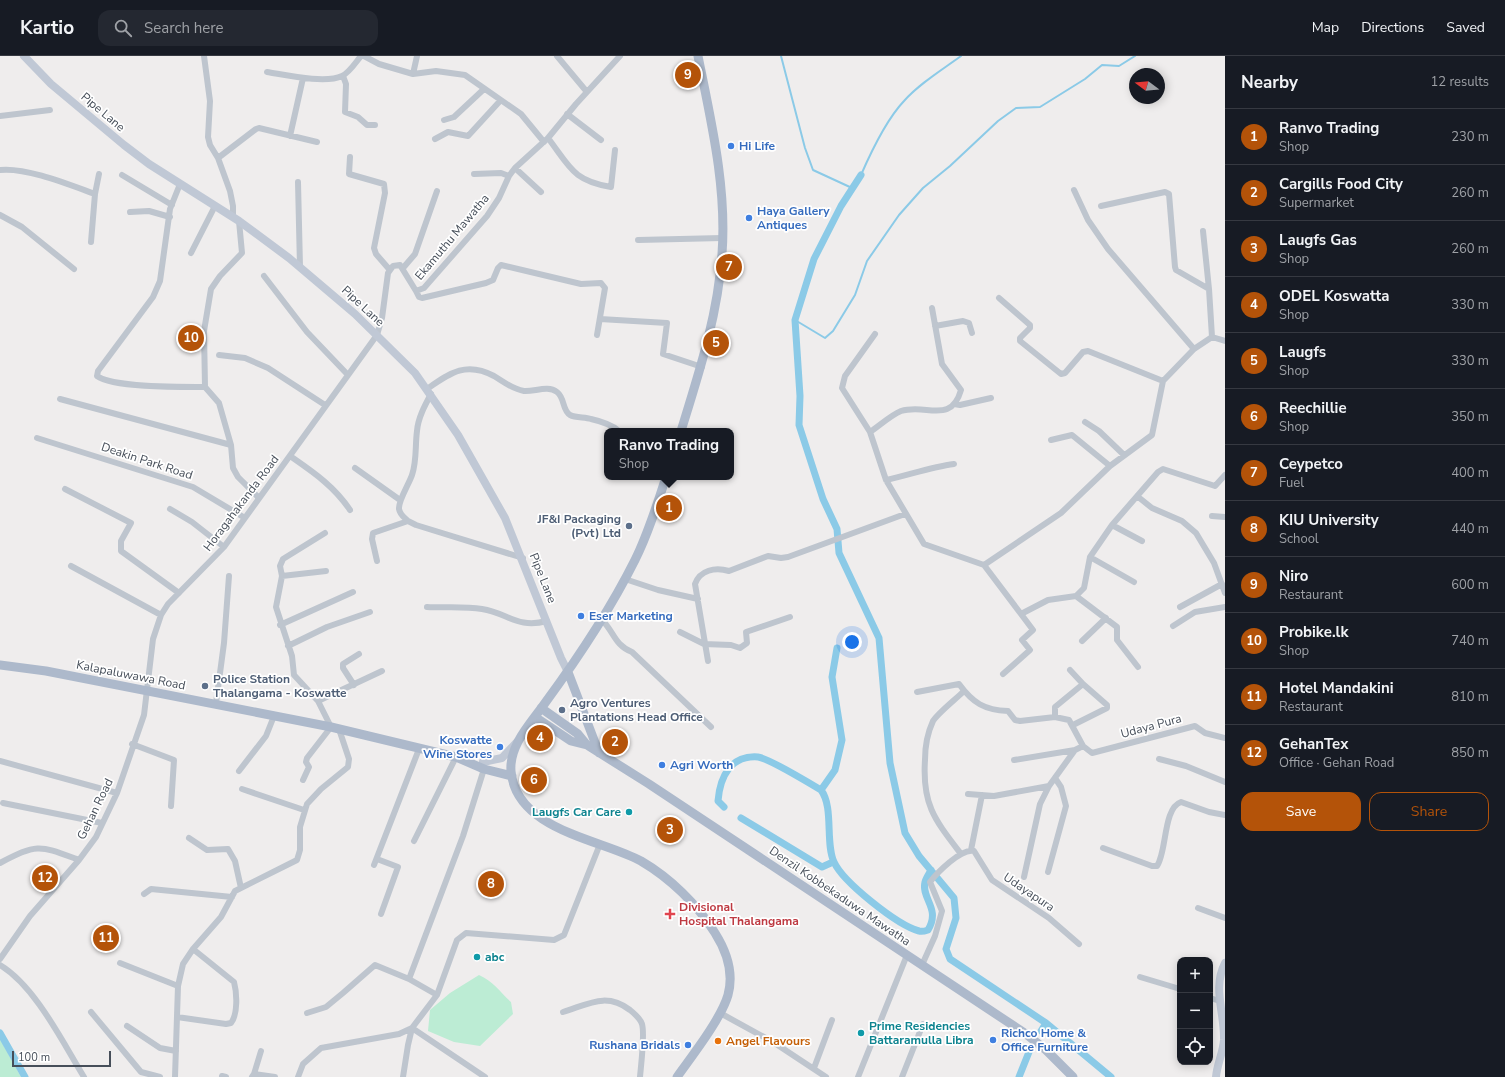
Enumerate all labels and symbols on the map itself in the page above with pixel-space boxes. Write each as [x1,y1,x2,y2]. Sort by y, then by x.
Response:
pin: 9 [675,60,701,90]
north arrow [1129,68,1165,104]
street label: Pipe Lane [78,89,128,135]
place label: Hi Life [739,138,776,154]
marker: Hi Life [726,141,736,151]
street label: Ekamuthu Mawatha [411,191,493,283]
place label: Haya Gallery Antiques [757,203,830,233]
marker: Haya Gallery Antiques [744,213,754,223]
pin: 7 [716,252,742,282]
street label: Pipe Lane [338,282,388,330]
pin: 10 [178,323,204,353]
pin: 5 [703,328,729,358]
street label: Deakin Park Road [99,439,195,483]
street label: Horagahakanda Road [200,452,282,554]
pin: 1 [656,493,682,523]
place label: JF&I Packaging (Pvt) Ltd [536,511,621,541]
marker: JF&I Packaging (Pvt) Ltd [624,521,634,531]
street label: Pipe Lane [526,550,560,606]
place label: Eser Marketing [589,608,673,624]
marker: Eser Marketing [576,611,586,621]
your location [842,632,862,652]
street label: Kalapaluwawa Road [75,657,187,693]
place label: Police Station Thalangama - Koswatte [213,671,347,701]
marker: Police Station Thalangama - Koswatte [200,681,210,691]
place label: Agro Ventures Plantations Head Office [570,695,703,725]
marker: Agro Ventures Plantations Head Office [557,705,567,715]
street label: Udaya Pura [1119,710,1183,742]
pin: 4 [527,723,553,753]
pin: 2 [602,727,628,757]
place label: Koswatte Wine Stores [423,732,492,762]
marker: Koswatte Wine Stores [495,742,505,752]
place label: Agri Worth [670,757,733,773]
marker: Agri Worth [657,760,667,770]
pin: 6 [521,765,547,795]
street label: Gehan Road [73,776,117,842]
place label: Laugfs Car Care [532,804,621,820]
marker: Laugfs Car Care [624,807,634,817]
pin: 3 [657,815,683,845]
street label: Denzil Kobbekaduwa Mawatha [766,843,914,949]
pin: 12 [32,863,58,893]
pin: 8 [478,869,504,899]
street label: Udayapura [1000,869,1058,915]
place label: Divisional Hospital Thalangama [679,899,799,929]
marker: Divisional Hospital Thalangama [664,908,676,920]
pin: 11 [93,923,119,953]
place label: abc [485,949,505,965]
marker: abc [472,952,482,962]
place label: Prime Residencies Battaramulla Libra [869,1018,974,1048]
place label: Richco Home & Office Furniture [1001,1025,1089,1055]
marker: Prime Residencies Battaramulla Libra [856,1028,866,1038]
place label: Angel Flavours [726,1033,811,1049]
marker: Richco Home & Office Furniture [988,1035,998,1045]
marker: Angel Flavours [713,1036,723,1046]
place label: Rushana Bridals [589,1037,680,1053]
marker: Rushana Bridals [683,1040,693,1050]
scale bar [12,1049,111,1068]

